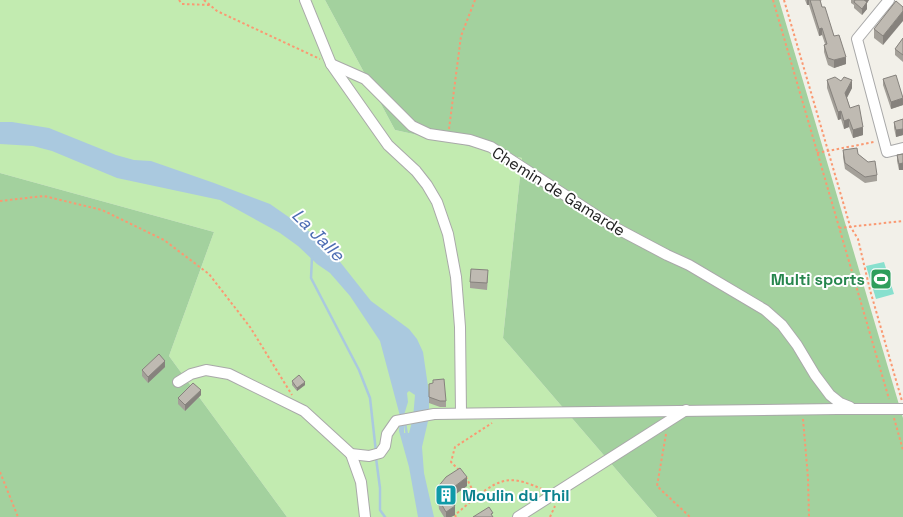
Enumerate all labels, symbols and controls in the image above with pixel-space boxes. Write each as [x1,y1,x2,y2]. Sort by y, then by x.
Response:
street label: Chemin de Gamarde [488,142,629,241]
water label: La Jalle [287,204,350,267]
sports icon: Multi sports [869,267,893,291]
place label: Multi sports [771,269,865,290]
building icon: Moulin du Thil [434,483,458,507]
place label: Moulin du Thil [462,485,570,506]

